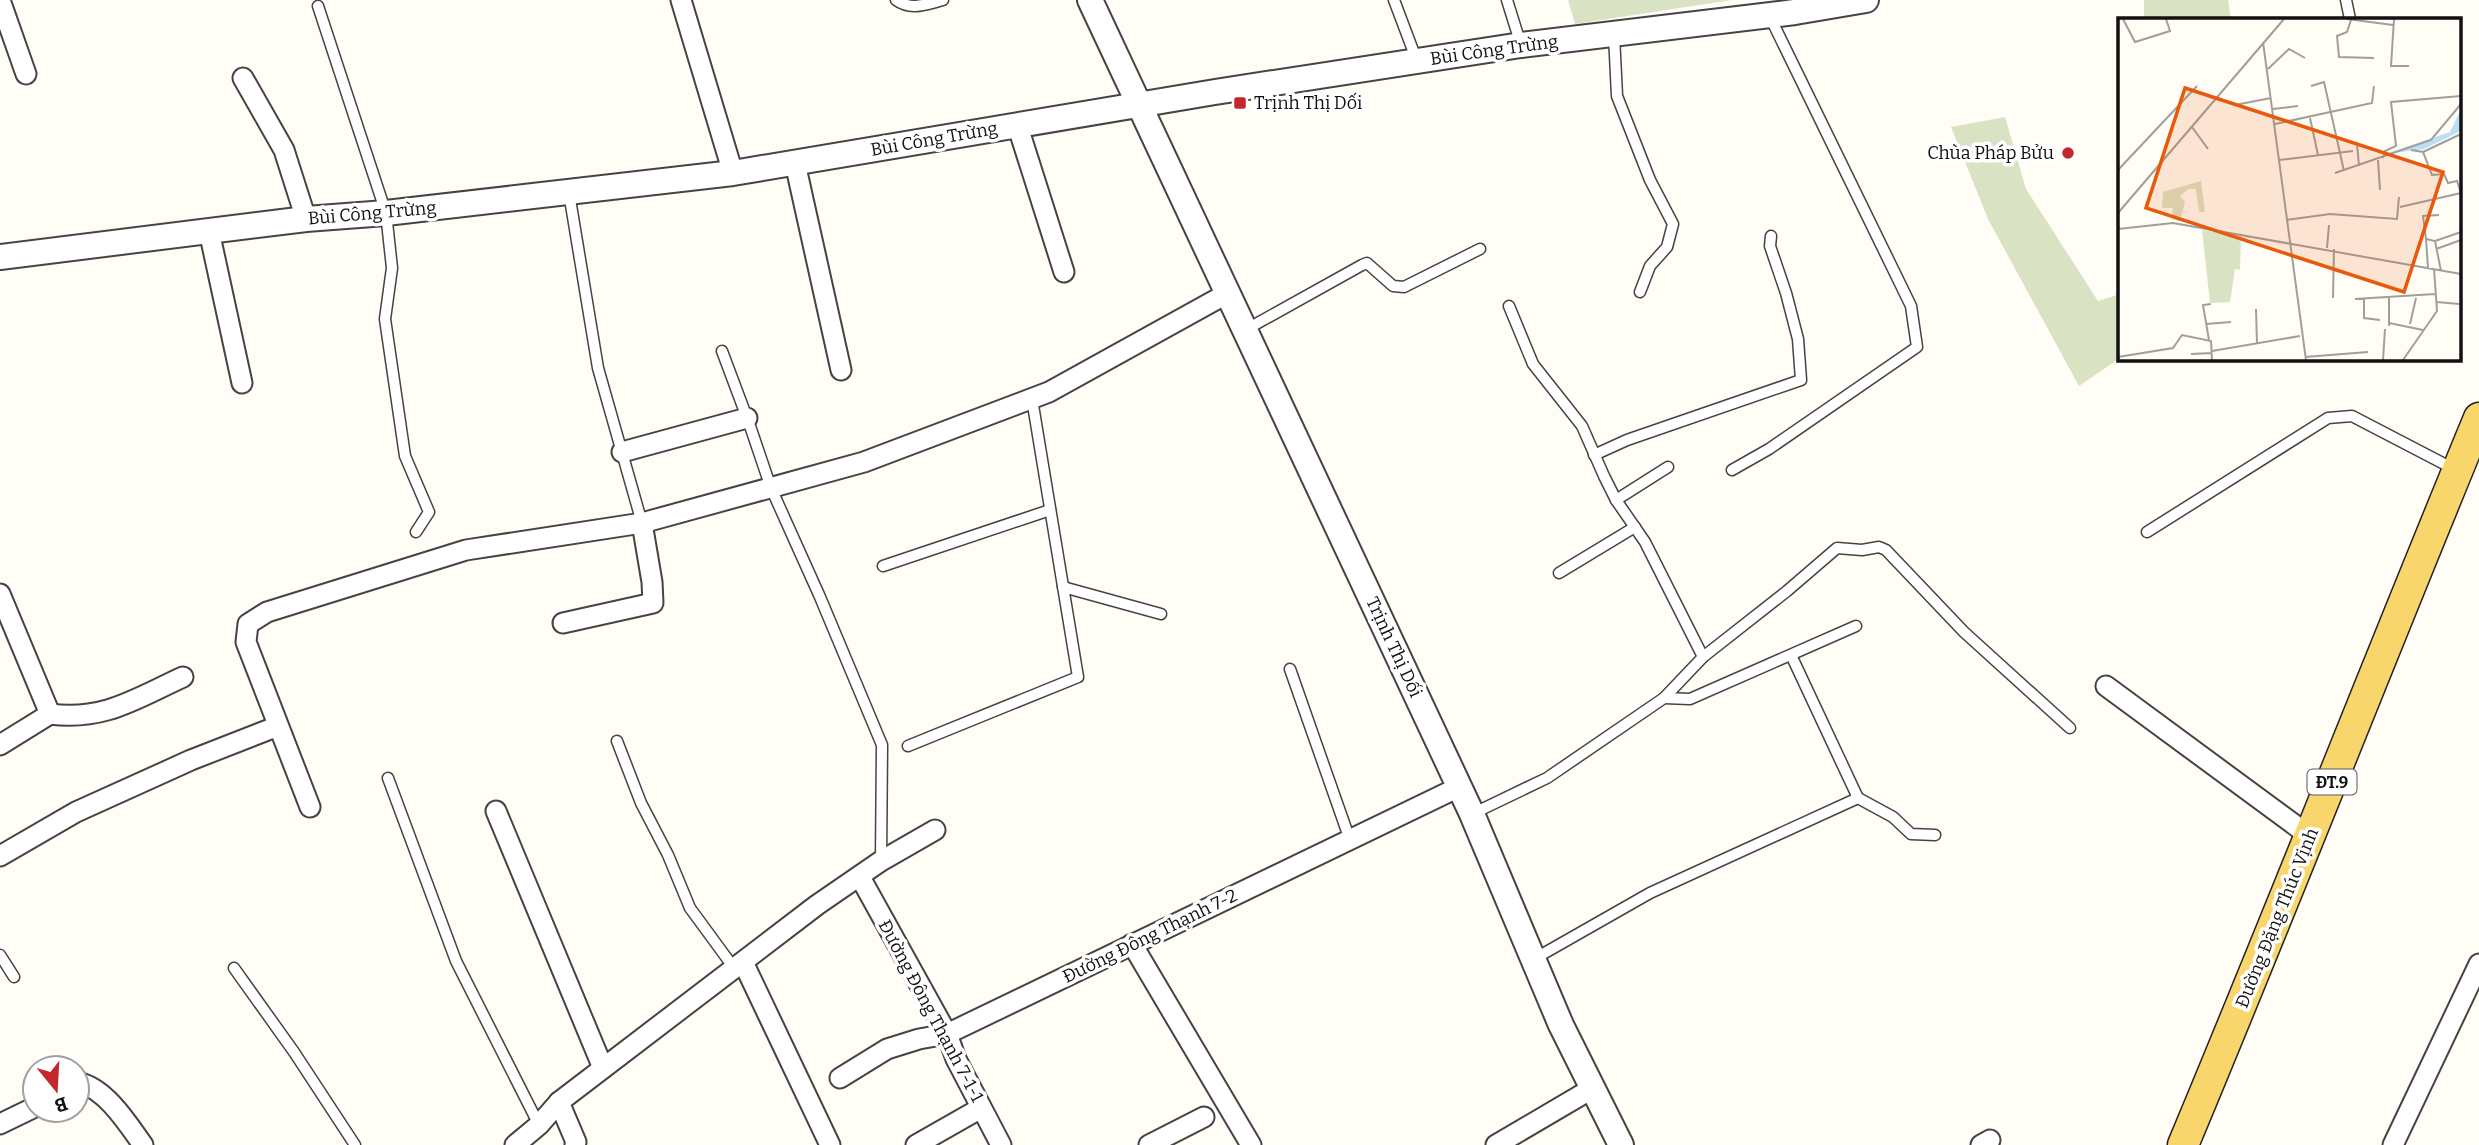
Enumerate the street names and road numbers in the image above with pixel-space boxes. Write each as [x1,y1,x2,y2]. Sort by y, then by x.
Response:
street label: Bùi Công Trừng [1429,30,1559,70]
street label: Bùi Công Trừng [869,117,999,161]
street label: Bùi Công Trừng [307,196,437,230]
street label: Trịnh Thị Dối [1361,593,1427,701]
road number: ĐT.9 [2308,769,2356,794]
street label: Đường Đặng Thúc Vịnh [2231,825,2323,1011]
street label: Đường Đông Thạnh 7-2 [1059,884,1241,988]
street label: Đường Đông Thạnh 7-1-1 [874,916,989,1106]

